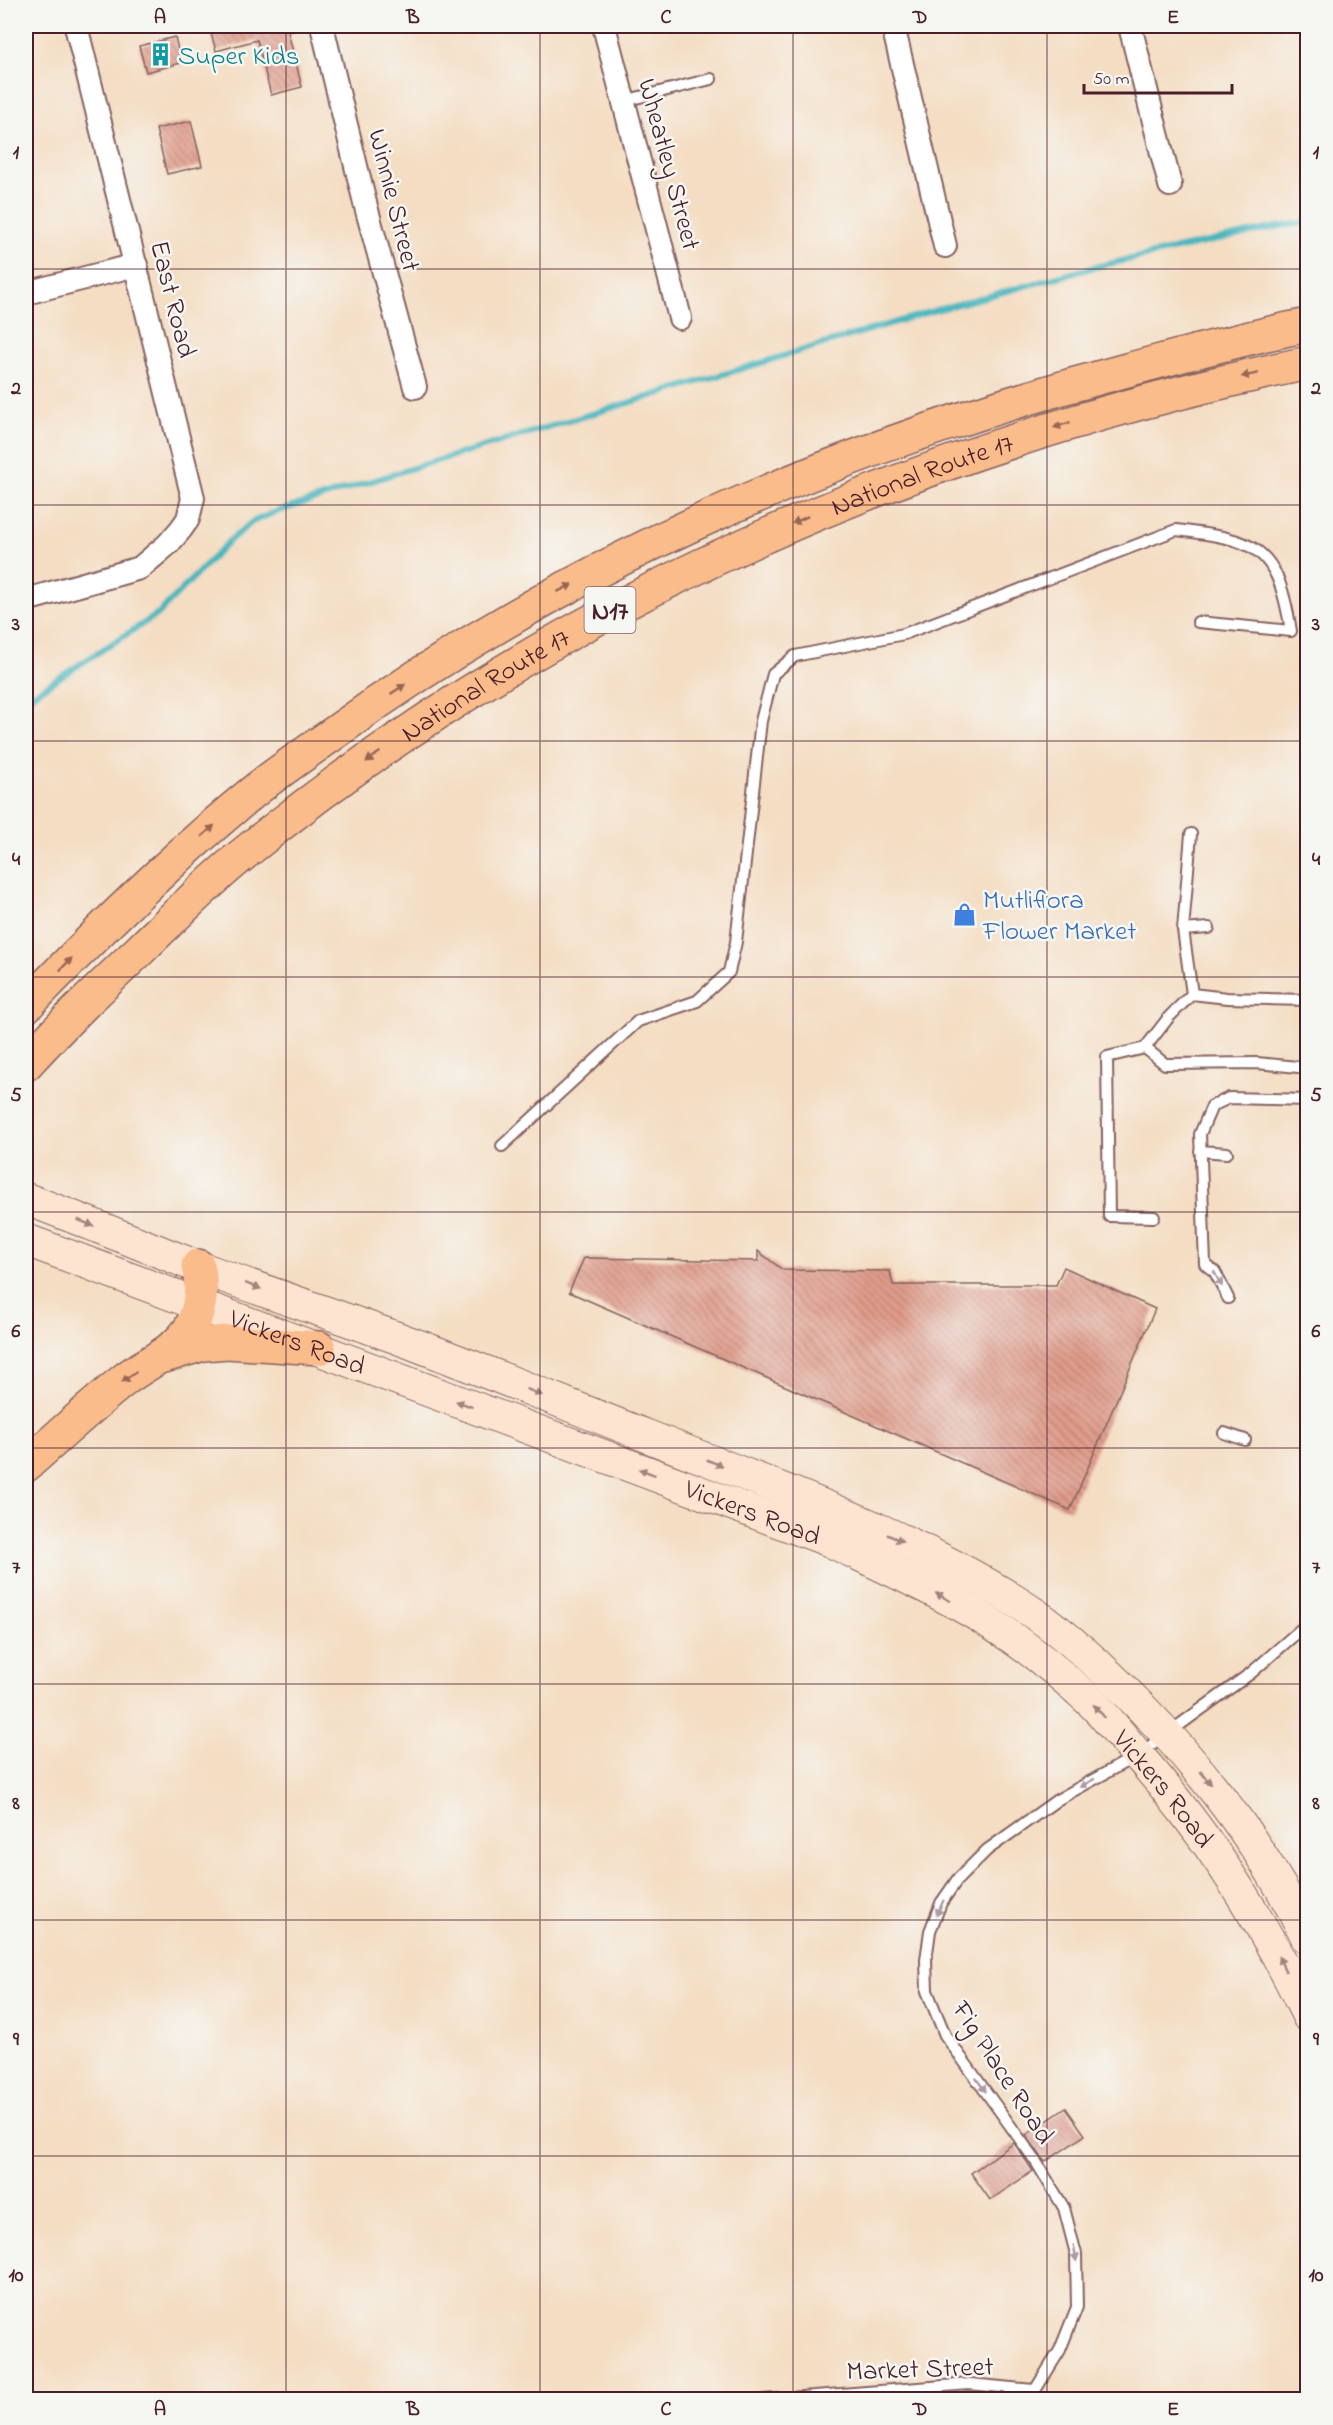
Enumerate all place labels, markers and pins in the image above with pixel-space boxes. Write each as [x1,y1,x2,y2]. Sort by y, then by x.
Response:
place label: Super Kids [178,38,299,77]
building icon: Super Kids [147,42,173,68]
place label: Mutliflora Flower Market [982,882,1136,952]
shop icon: Mutliflora Flower Market [952,902,978,928]

